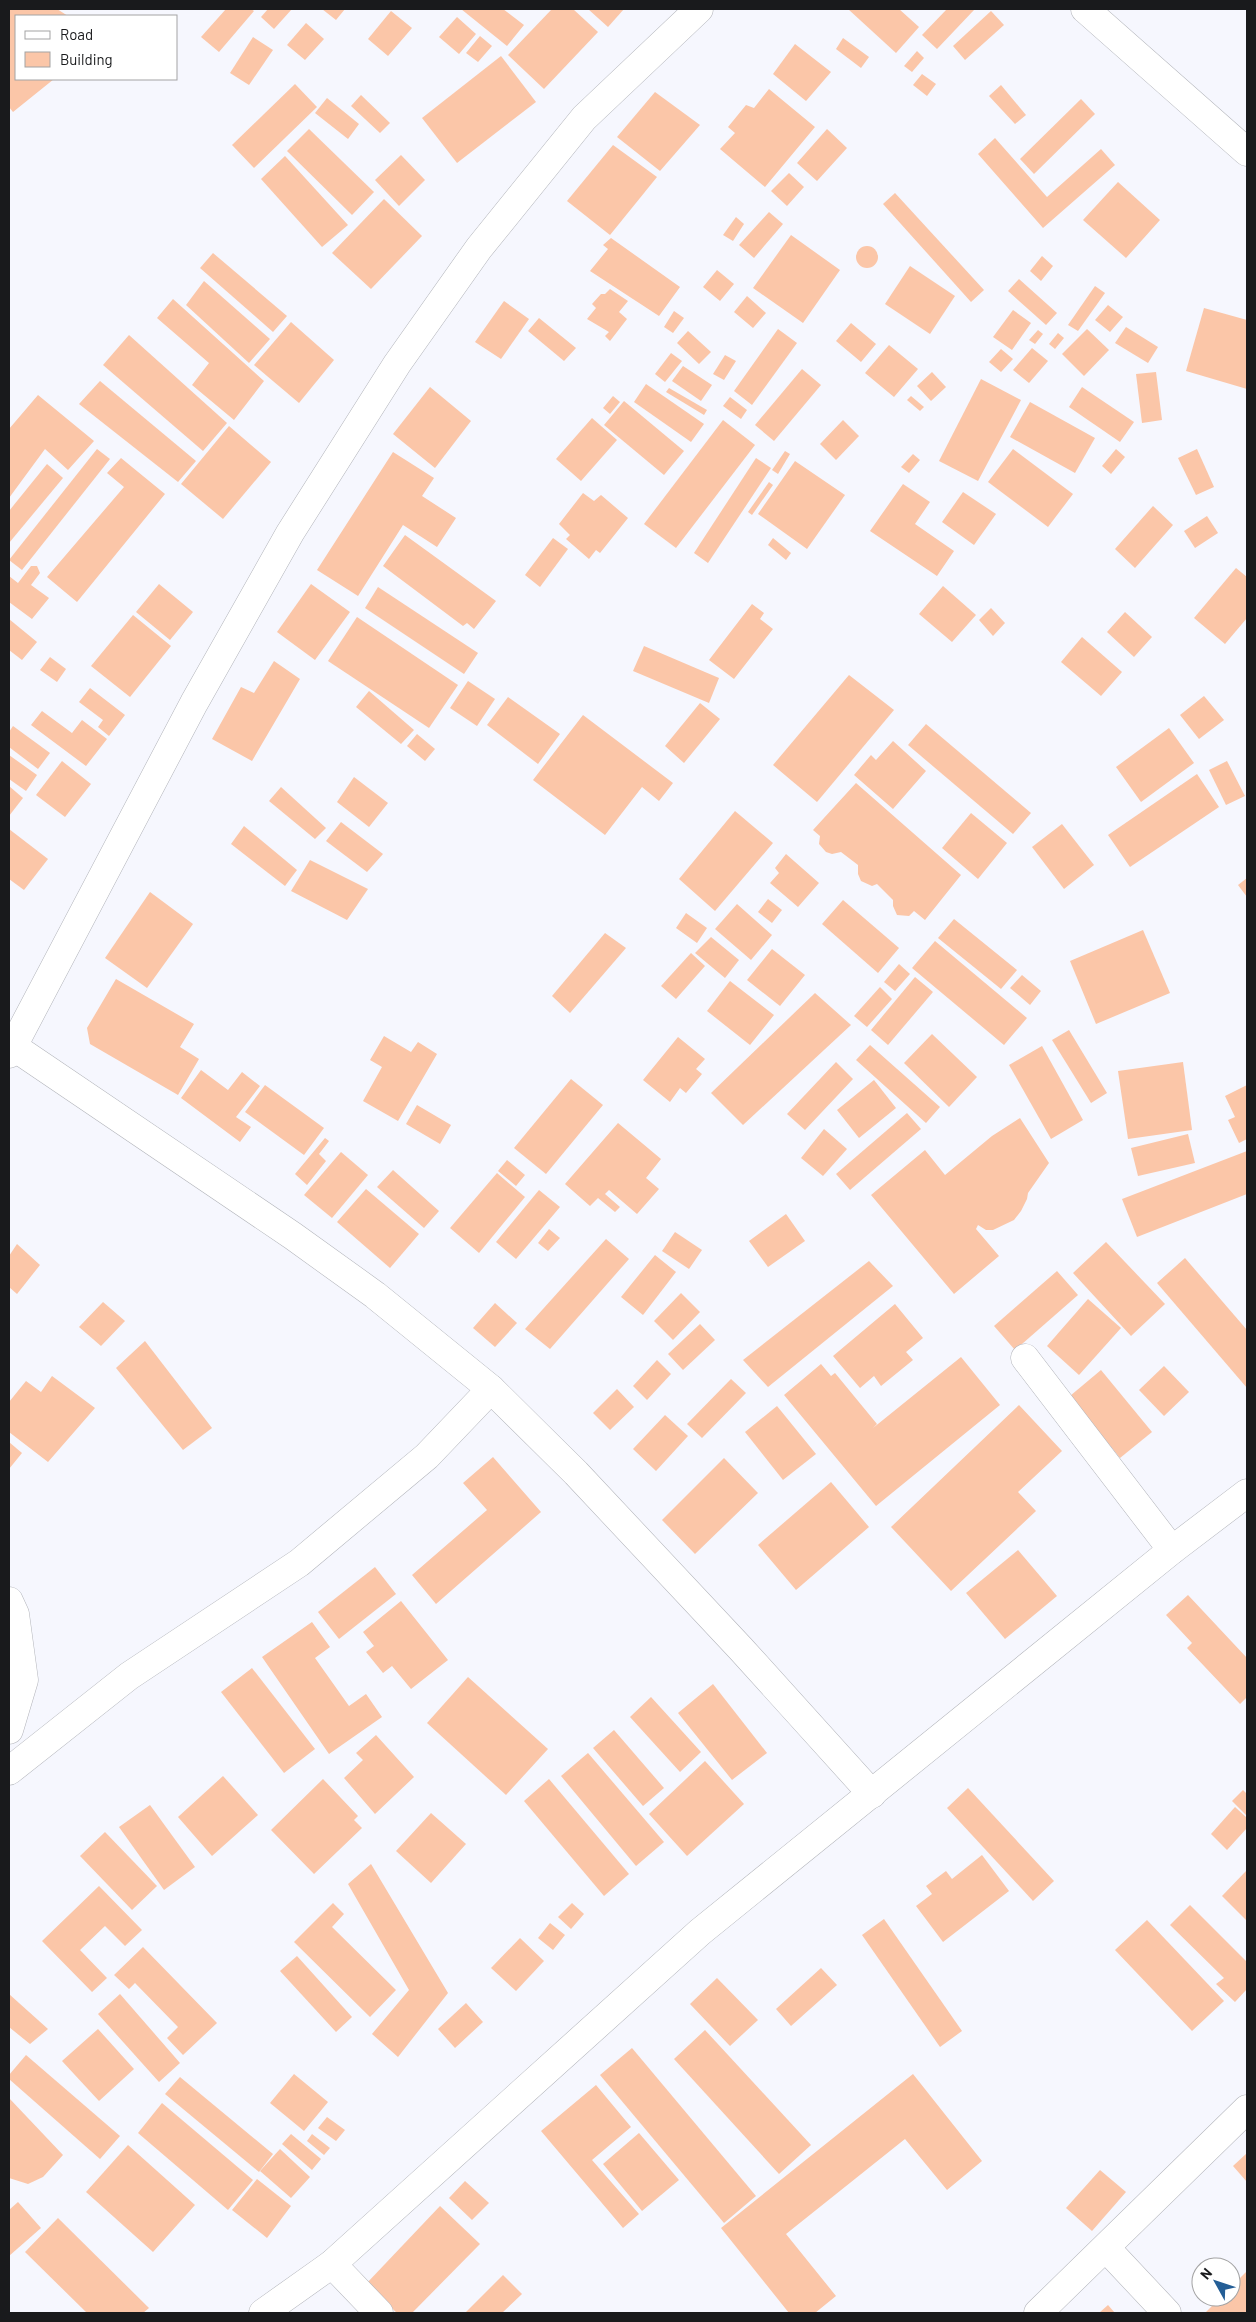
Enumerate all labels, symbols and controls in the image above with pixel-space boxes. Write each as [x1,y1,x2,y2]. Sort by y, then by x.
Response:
legend [15,15,178,80]
text: Road [60,25,93,43]
text: Building [60,50,113,68]
north arrow [1191,2257,1241,2307]
text: N [1196,2264,1215,2282]

